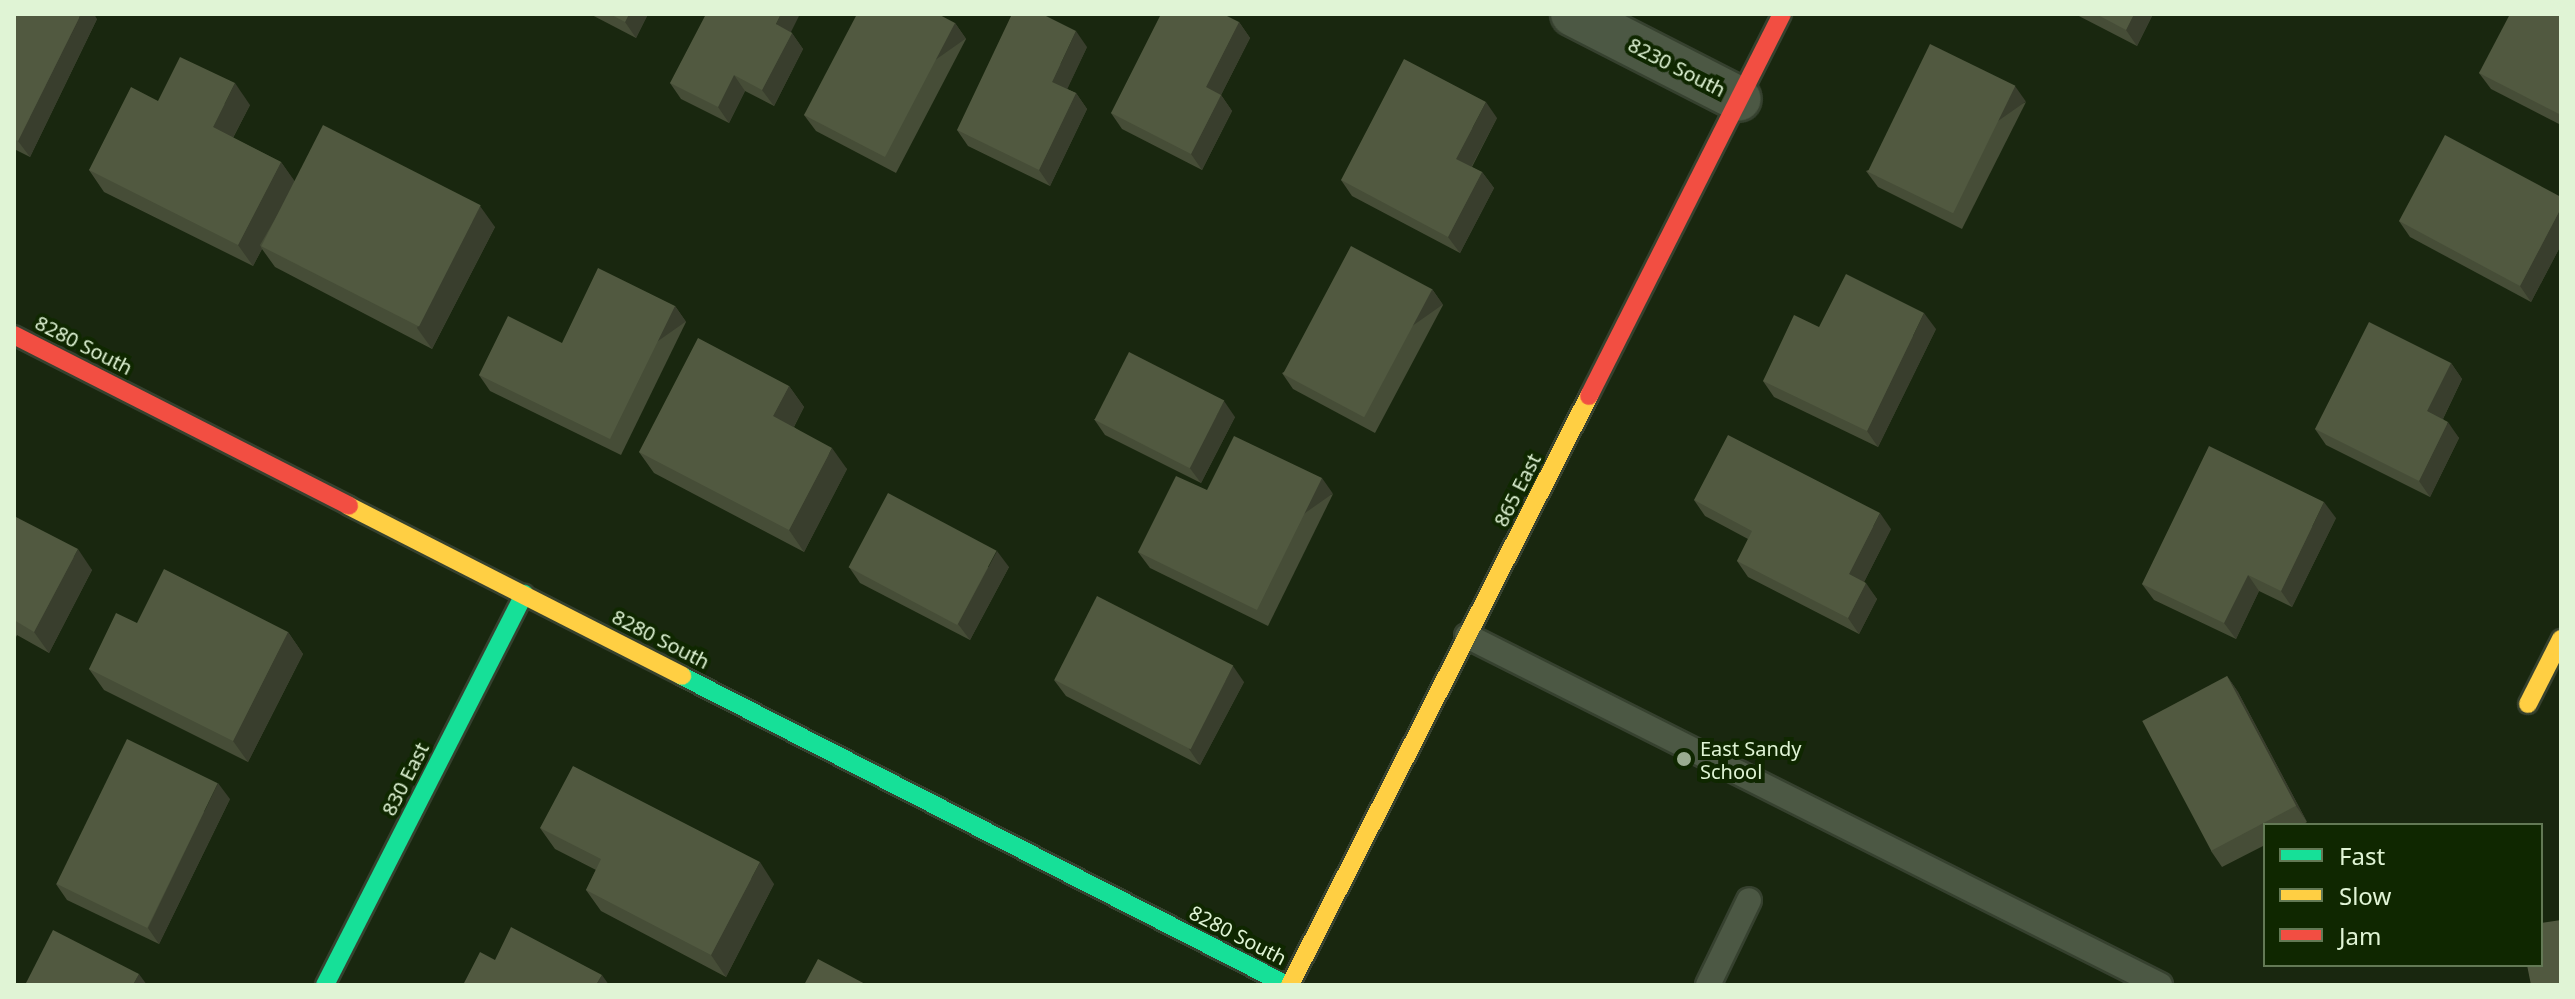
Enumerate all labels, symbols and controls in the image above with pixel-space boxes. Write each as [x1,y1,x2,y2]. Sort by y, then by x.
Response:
street label: 8230 South [1624,32,1730,102]
street label: 8280 South [31,310,137,380]
street label: 865 East [1488,450,1546,530]
street label: 8280 South [608,604,714,674]
place label: East Sandy School [1700,736,1801,783]
street label: 830 East [376,739,434,819]
marker: East Sandy School [1675,750,1693,768]
legend [2263,823,2543,967]
text: Fast [2339,839,2385,872]
text: Slow [2339,879,2391,912]
street label: 8280 South [1185,900,1291,970]
text: Jam [2339,919,2381,952]

